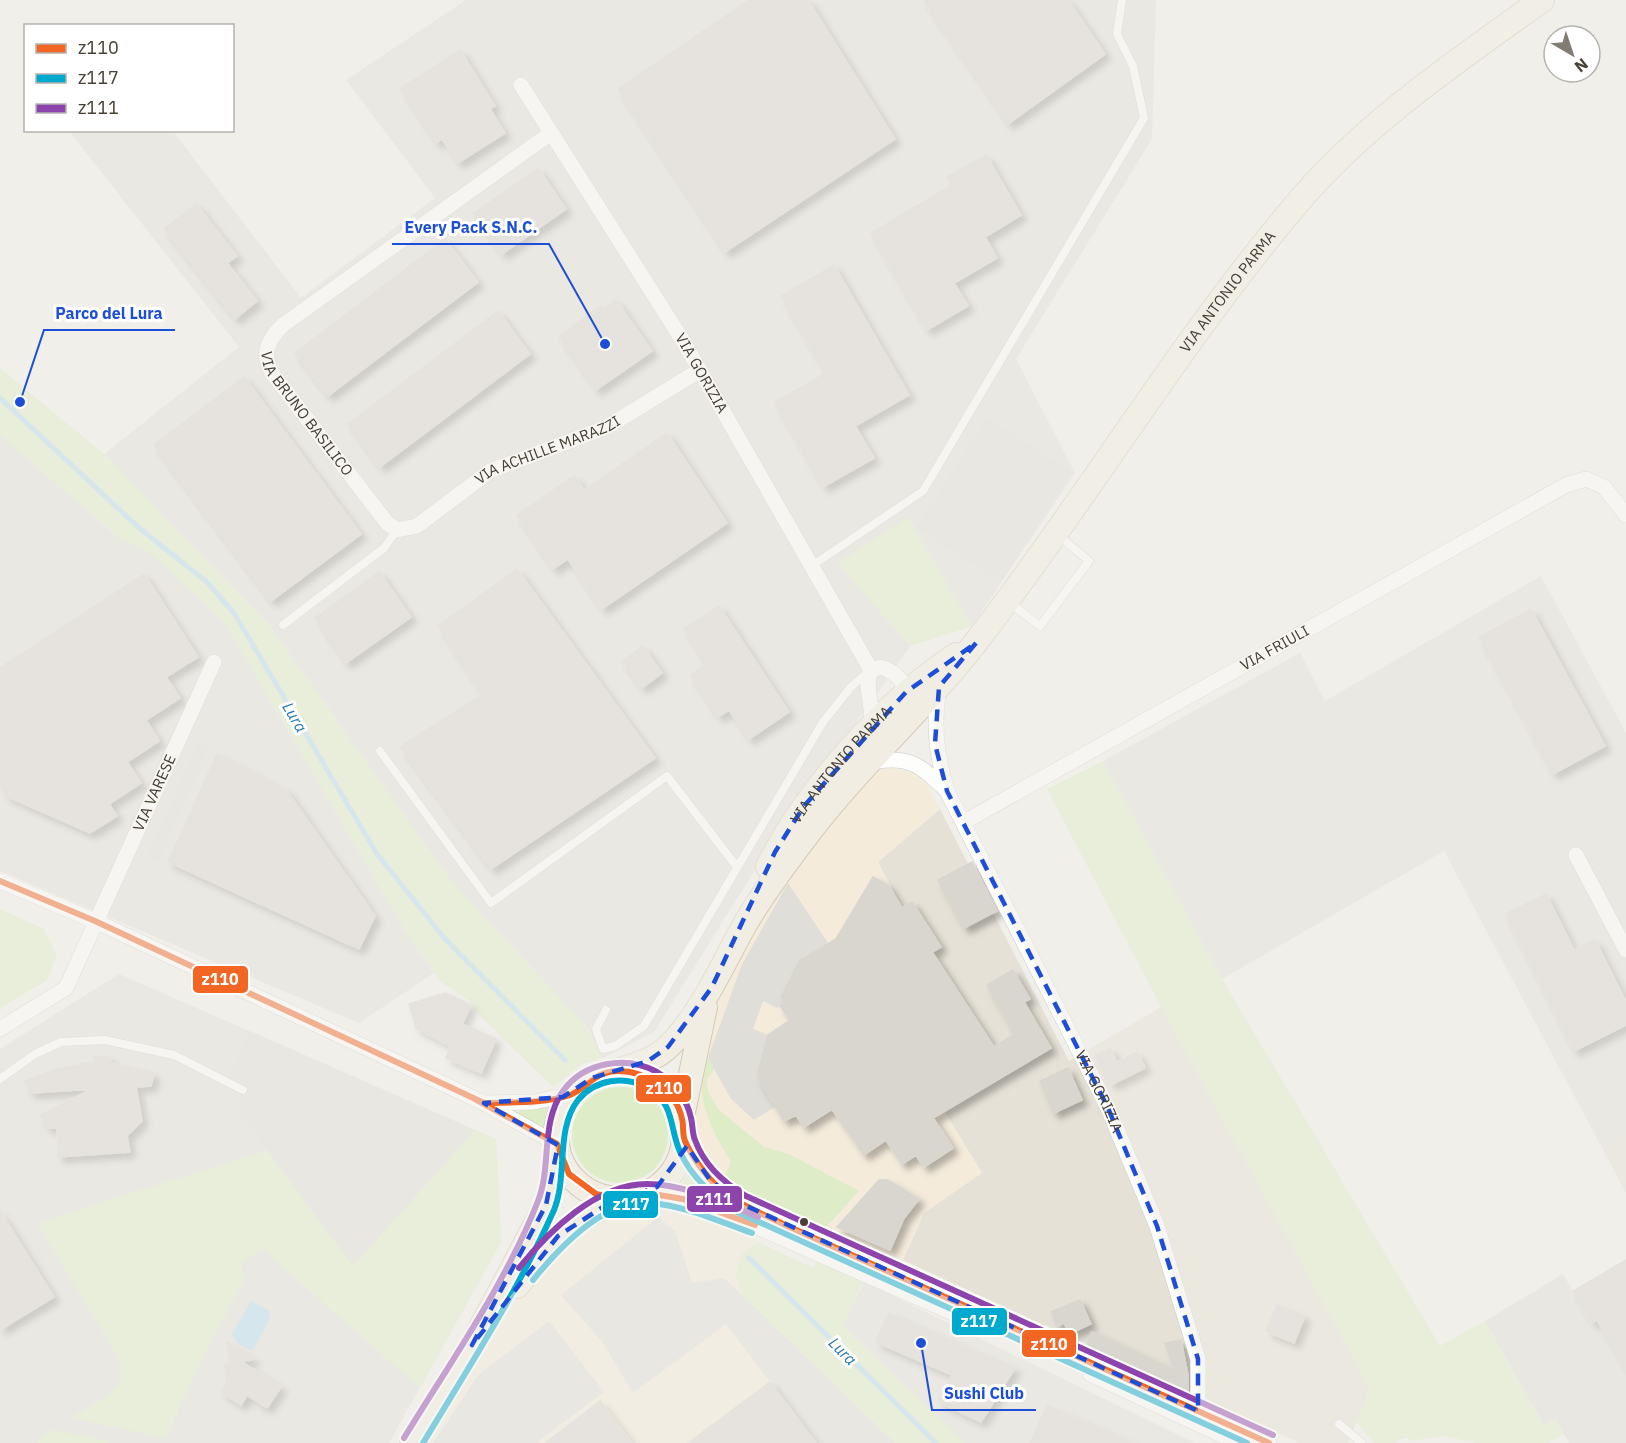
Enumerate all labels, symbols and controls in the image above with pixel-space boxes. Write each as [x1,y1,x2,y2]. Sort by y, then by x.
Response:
legend [24,24,234,132]
north arrow [1542,24,1602,84]
text: z110 [78,36,119,59]
text: N [1571,54,1592,77]
text: z117 [78,66,119,89]
text: z111 [78,96,119,119]
callout: Every Pack S.N.C. [392,210,549,244]
text: Every Pack S.N.C. [405,217,537,237]
street label: VIA ANTONIO PARMA [1175,227,1280,356]
callout: Parco del Lura [44,296,175,330]
text: Parco del Lura [55,303,163,323]
street label: VIA GORIZIA [671,329,732,417]
street label: VIA BRUNO BASILICO [258,351,357,479]
street label: VIA ACHILLE MARAZZI [471,411,624,488]
street label: VIA FRIULI [1237,621,1312,675]
water label: Lura [278,698,312,736]
street label: VIA ANTONIO PARMA [786,702,896,827]
street label: VIA VARESE [128,751,180,834]
line badge: z110 [192,965,249,994]
text: z110 [201,969,239,989]
street label: VIA GORIZIA [1071,1047,1127,1136]
line badge: z110 [635,1074,692,1103]
text: z110 [645,1078,683,1098]
line badge: z111 [686,1185,743,1213]
text: z111 [695,1189,733,1209]
line badge: z117 [602,1190,659,1219]
text: z117 [612,1194,650,1214]
unlabelled marker [798,1216,810,1228]
line badge: z117 [951,1307,1008,1336]
text: z117 [960,1311,998,1331]
line badge: z110 [1021,1329,1077,1358]
water label: Lura [825,1333,861,1369]
text: z110 [1030,1334,1068,1354]
callout: Sushi Club [932,1376,1036,1410]
text: Sushi Club [944,1383,1024,1403]

